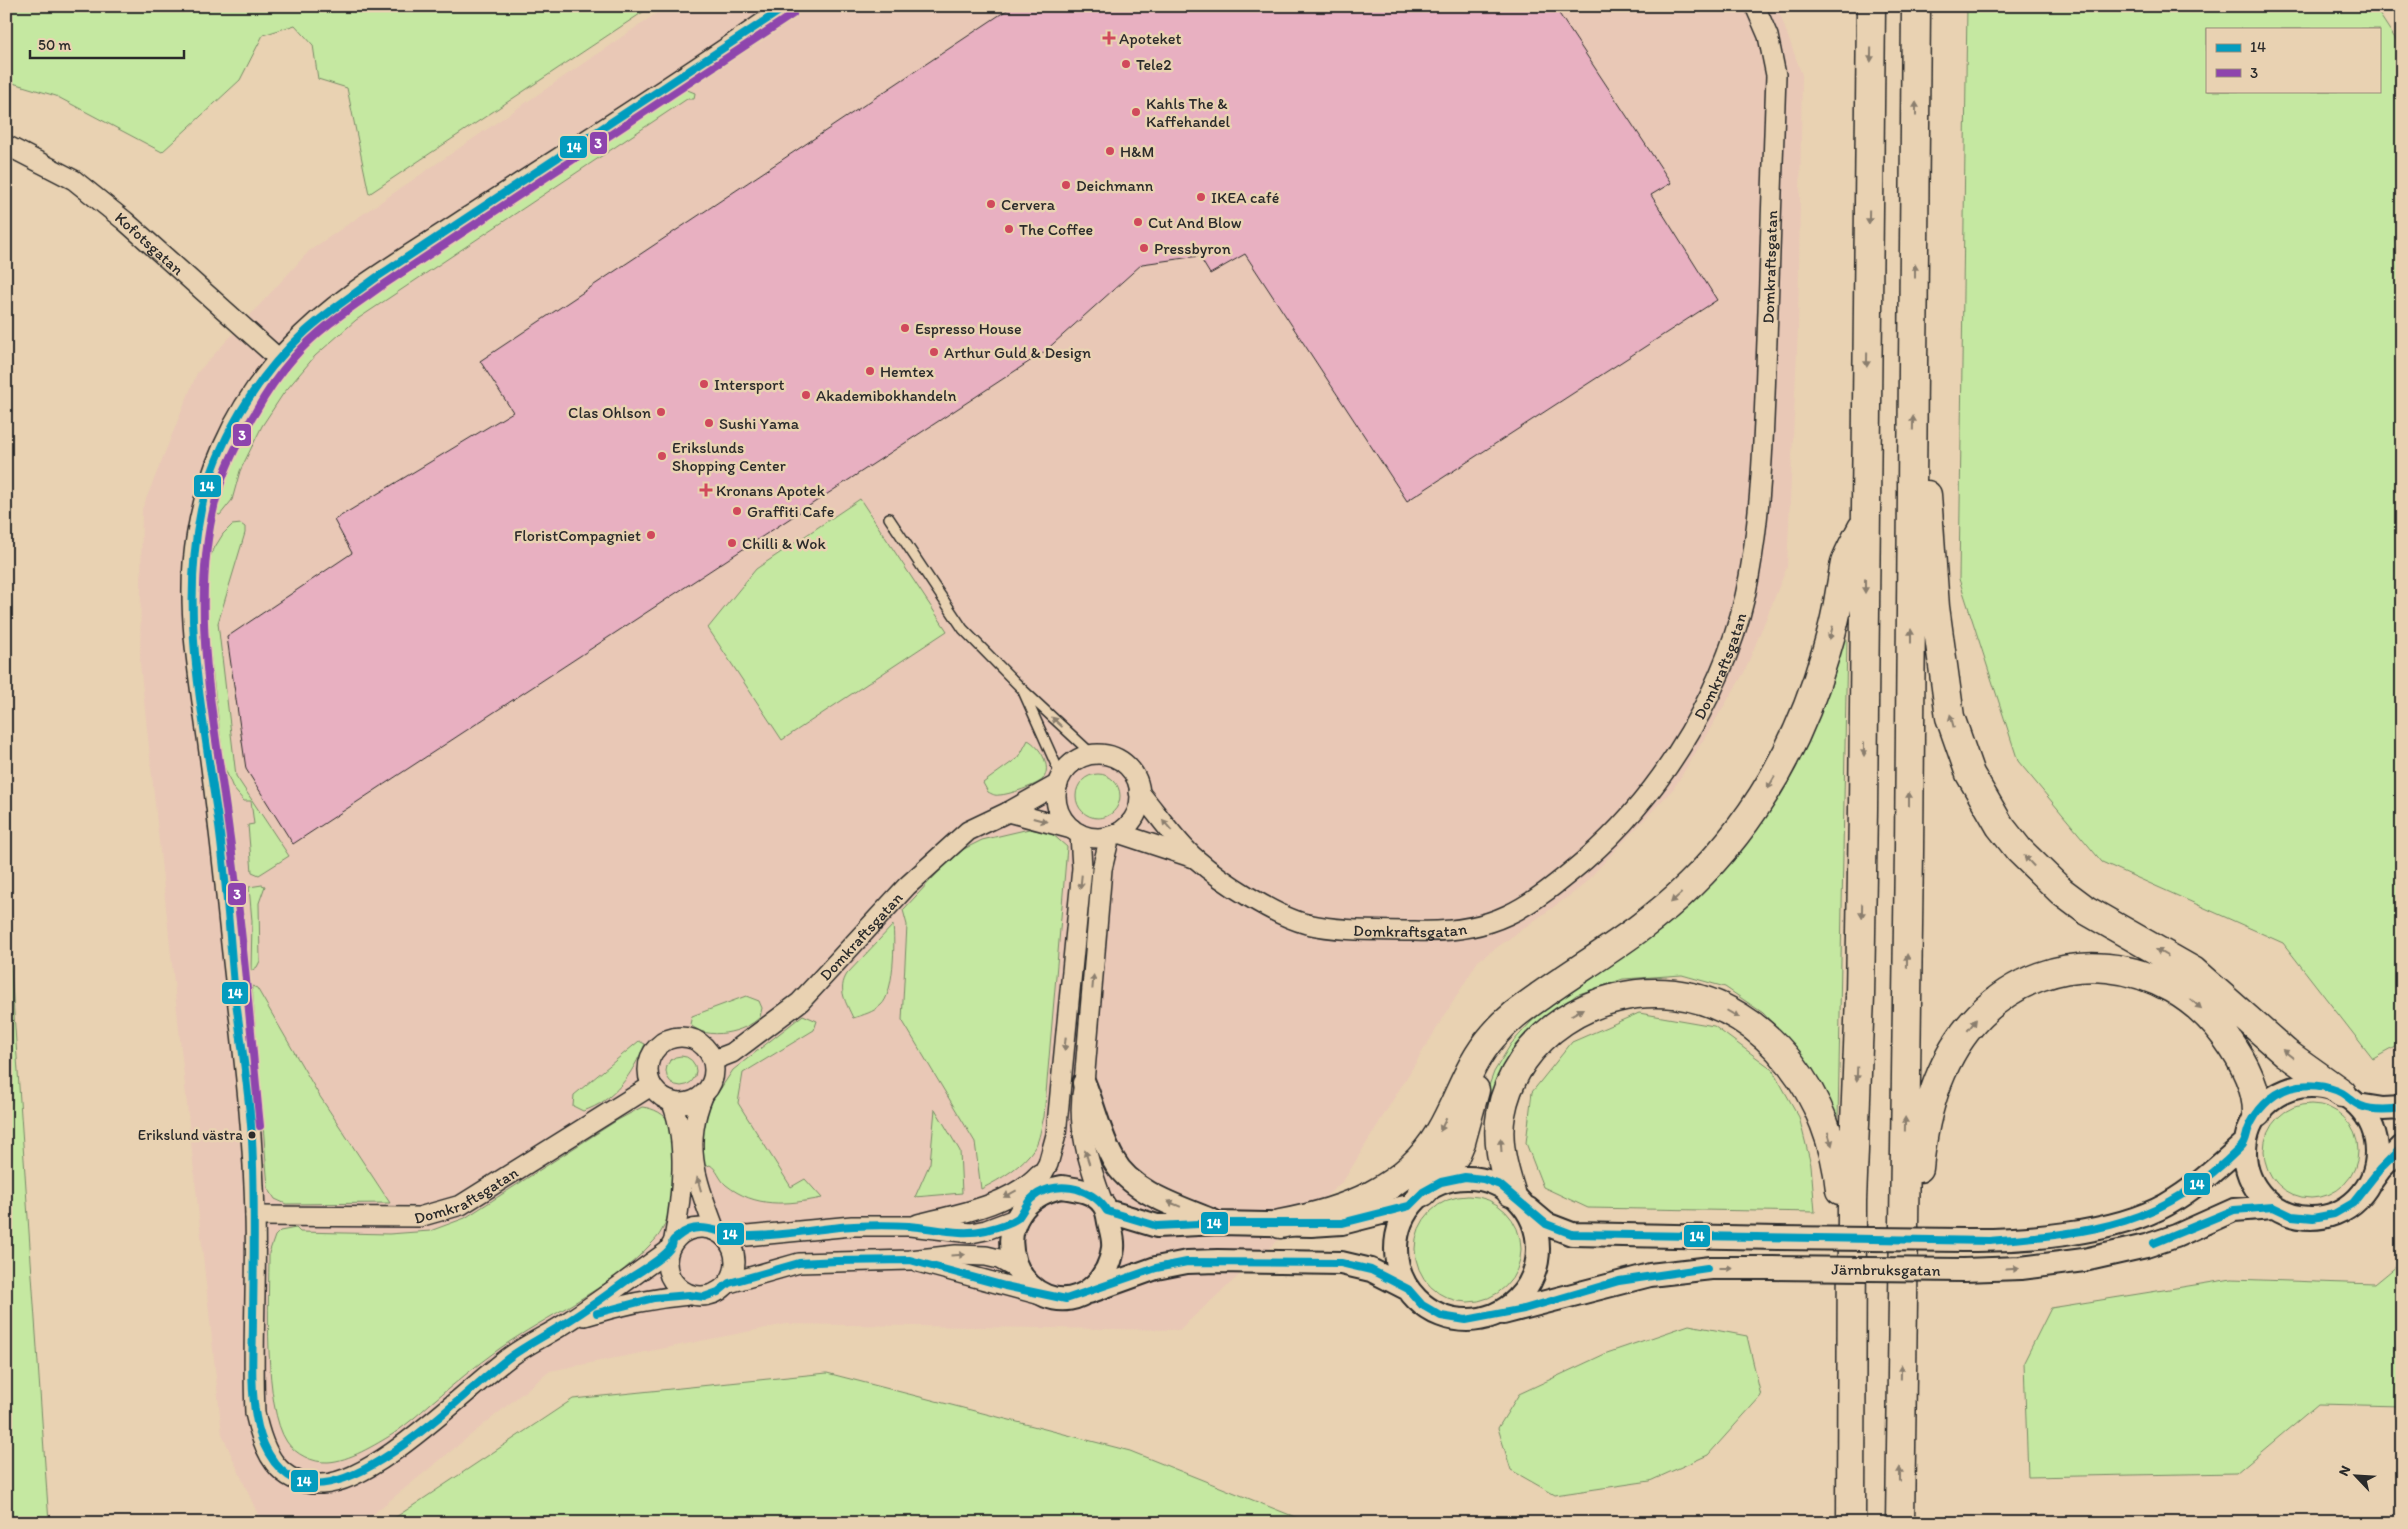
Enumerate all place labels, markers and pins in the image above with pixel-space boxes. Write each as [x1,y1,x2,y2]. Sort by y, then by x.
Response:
place label: Apoteket [1119,29,1181,48]
marker: Apoteket [1103,32,1115,44]
place label: Tele2 [1136,55,1172,74]
marker: Tele2 [1120,58,1132,70]
place label: Kahls The & Kaffehandel [1146,94,1231,131]
marker: Kahls The & Kaffehandel [1130,106,1142,118]
place label: H&M [1120,142,1154,161]
marker: H&M [1104,145,1116,157]
place label: Deichmann [1076,176,1154,195]
marker: Deichmann [1060,179,1072,191]
place label: IKEA café [1211,188,1280,207]
marker: IKEA café [1195,191,1207,203]
place label: Cervera [1001,195,1056,214]
marker: Cervera [985,198,997,210]
place label: Cut And Blow [1148,213,1242,232]
marker: Cut And Blow [1132,216,1144,228]
place label: The Coffee [1019,220,1093,239]
marker: The Coffee [1003,223,1015,235]
place label: Pressbyron [1154,239,1231,258]
marker: Pressbyron [1138,242,1150,254]
place label: Espresso House [915,319,1022,338]
marker: Espresso House [899,322,911,334]
place label: Arthur Guld & Design [944,343,1091,362]
marker: Arthur Guld & Design [928,346,940,358]
place label: Hemtex [880,362,934,381]
marker: Hemtex [864,365,876,377]
place label: Intersport [714,375,784,394]
marker: Intersport [698,378,710,390]
place label: Akademibokhandeln [816,386,956,405]
marker: Akademibokhandeln [800,389,812,401]
place label: Clas Ohlson [568,403,651,422]
marker: Clas Ohlson [655,406,667,418]
place label: Sushi Yama [719,414,800,433]
marker: Sushi Yama [703,417,715,429]
place label: Erikslunds Shopping Center [672,438,786,475]
marker: Erikslunds Shopping Center [656,450,668,462]
place label: Kronans Apotek [716,481,826,500]
marker: Kronans Apotek [700,484,712,496]
place label: Graffiti Cafe [747,502,834,521]
marker: Graffiti Cafe [731,505,743,517]
place label: FloristCompagniet [514,526,641,545]
marker: FloristCompagniet [645,529,657,541]
place label: Chilli & Wok [742,534,826,553]
marker: Chilli & Wok [726,537,738,549]
place label: Erikslund västra [138,1126,243,1144]
marker: Erikslund västra [247,1130,257,1140]

